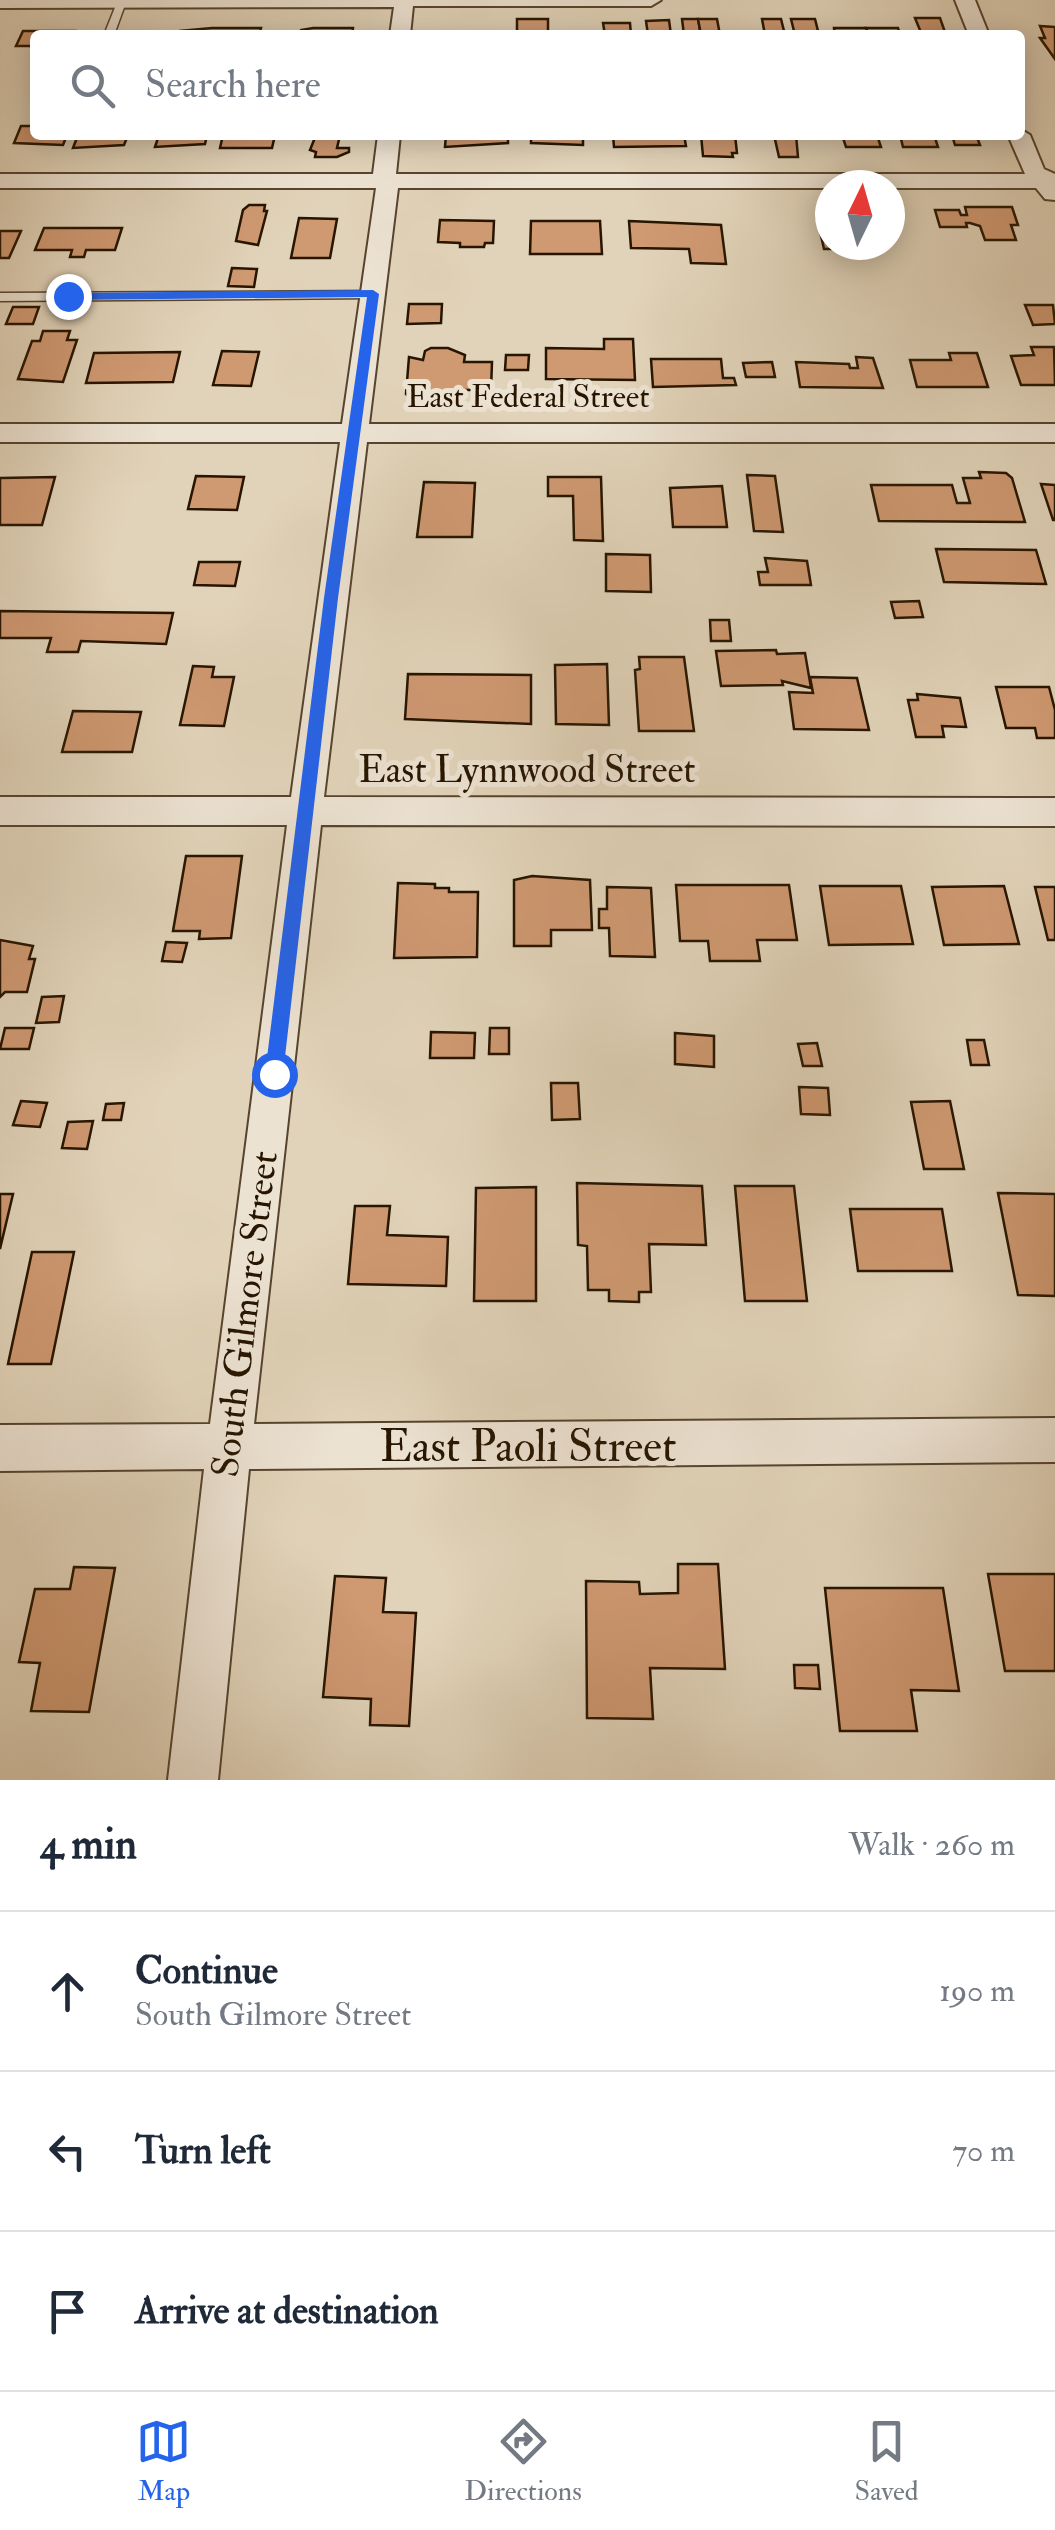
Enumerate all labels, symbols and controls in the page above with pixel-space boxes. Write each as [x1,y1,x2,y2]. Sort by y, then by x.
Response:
search box [30,30,1025,140]
icon: search [65,58,120,113]
text: Search here [145,61,321,109]
north arrow [815,170,905,260]
route end [46,274,92,320]
street label: East Federal Street [406,377,650,417]
street label: East Lynnwood Street [358,746,696,794]
route start [252,1052,298,1098]
street label: South Gilmore Street [201,1148,289,1480]
street label: East Paoli Street [379,1419,677,1475]
text: 4 min [40,1819,137,1871]
text: Walk · 260 m [849,1825,1015,1865]
text: Continue [135,1947,278,1995]
icon: ahead [40,1964,95,2019]
text: 190 m [939,1971,1015,2011]
text: South Gilmore Street [135,1995,411,2035]
icon: left [40,2124,95,2179]
text: Turn left [135,2127,271,2175]
text: 70 m [952,2131,1015,2171]
icon: arrive [40,2284,95,2339]
text: Arrive at destination [135,2287,439,2335]
tab: Map [136,2414,191,2509]
tab: Directions [464,2414,582,2509]
tab: Saved [855,2414,919,2509]

